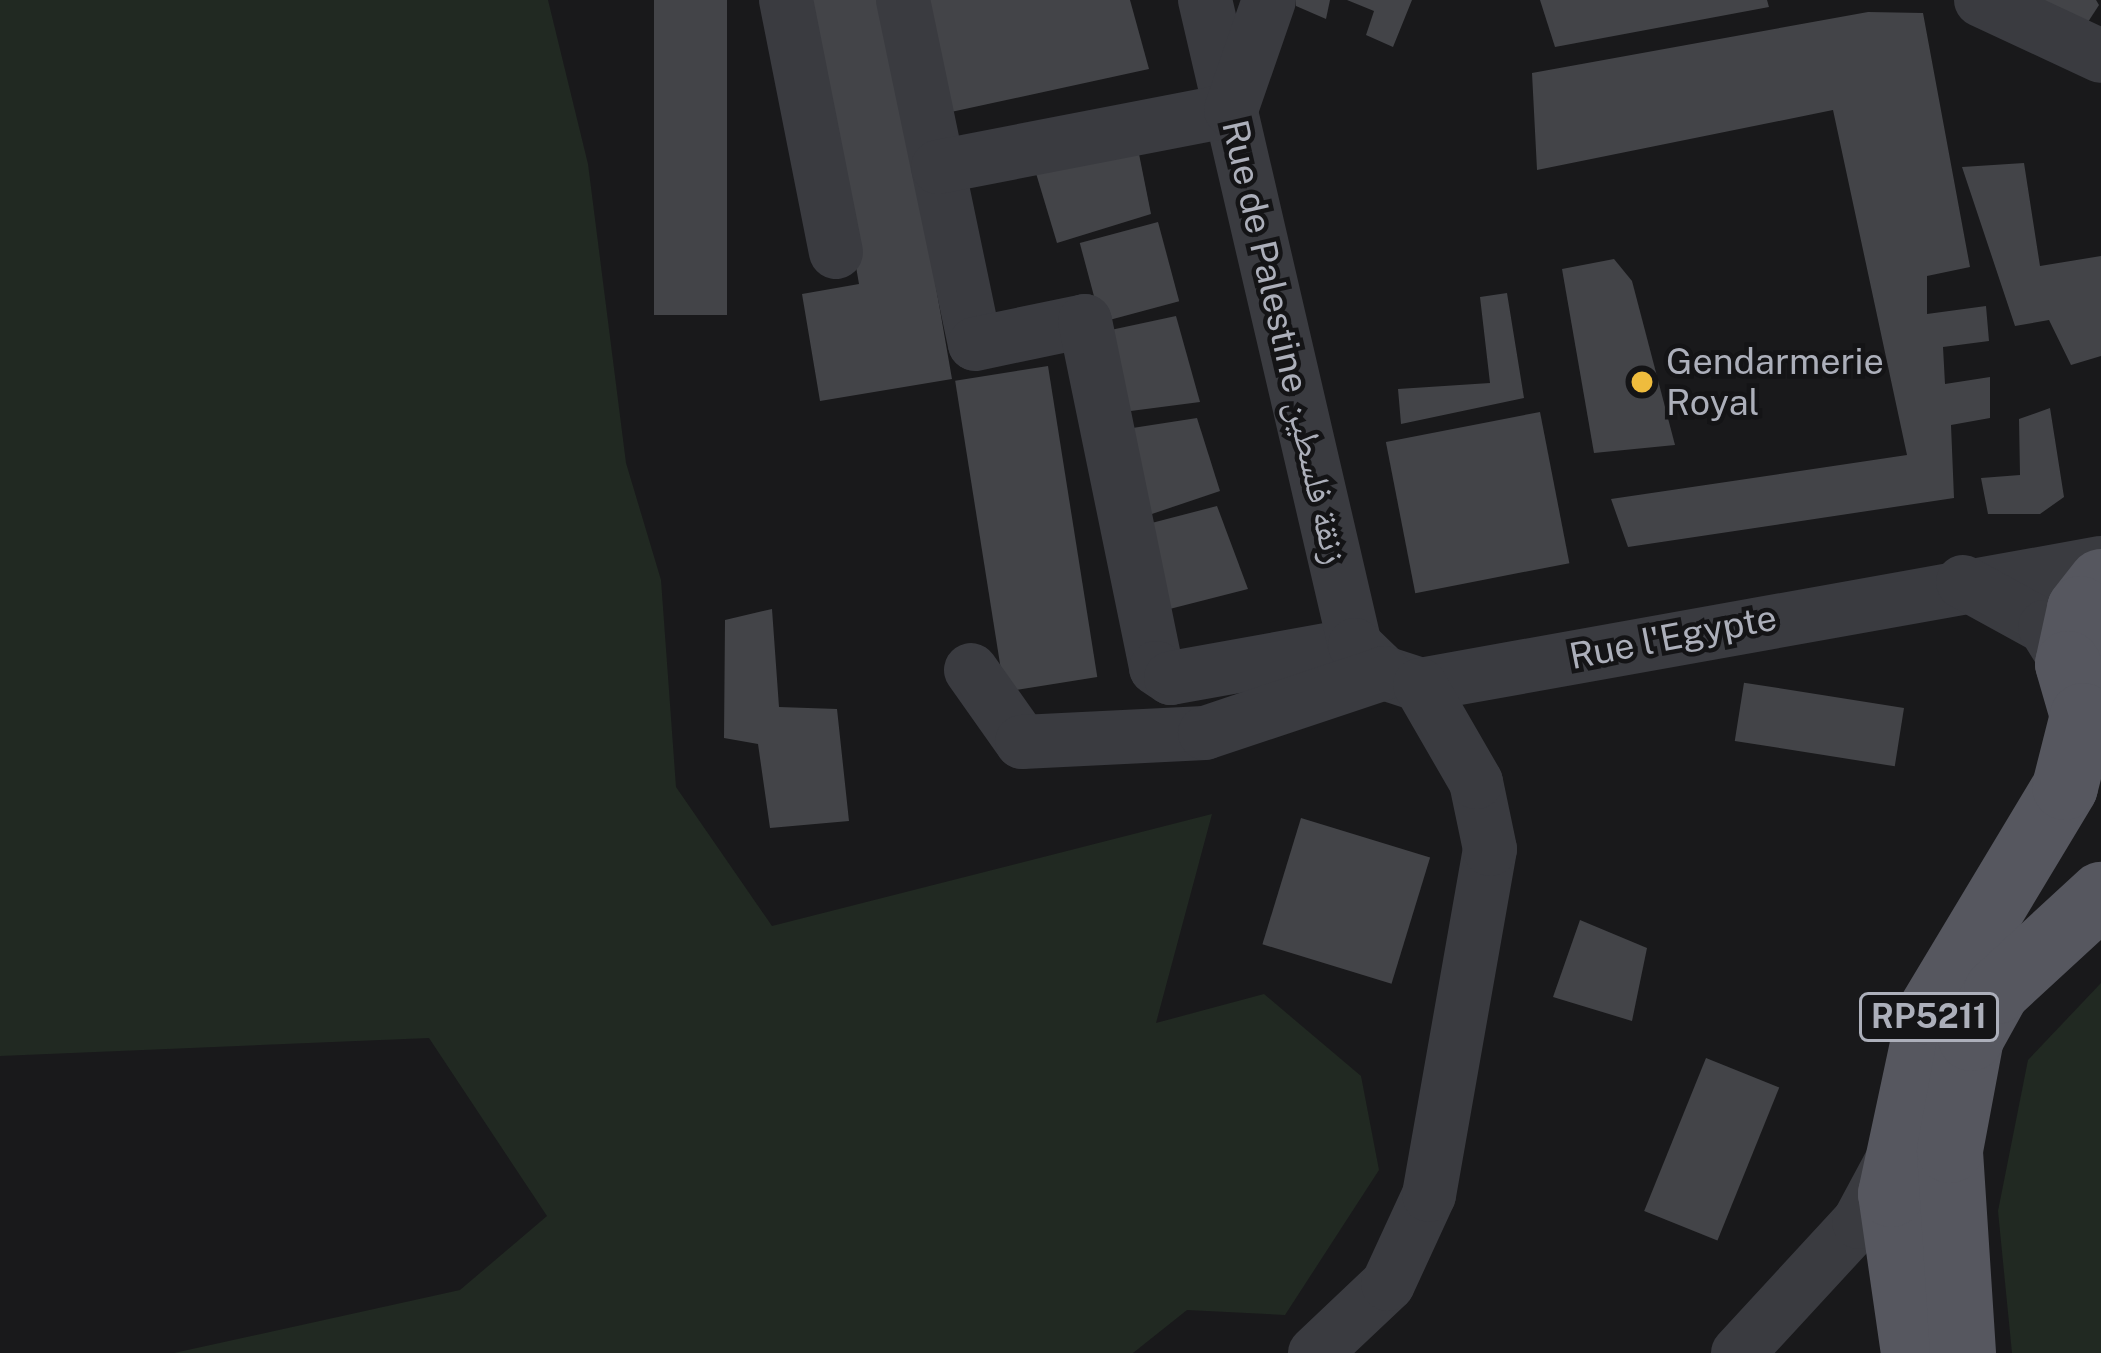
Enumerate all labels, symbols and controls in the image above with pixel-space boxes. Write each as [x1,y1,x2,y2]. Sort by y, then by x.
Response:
street label: Rue de Palestine زنقة فلسطين [1213,115,1357,569]
place label: Gendarmerie Royal [1666,339,1884,424]
marker: Gendarmerie Royal [1629,369,1655,395]
street label: Rue l'Egypte [1566,596,1780,678]
road number: RP5211 [1857,990,2001,1044]

